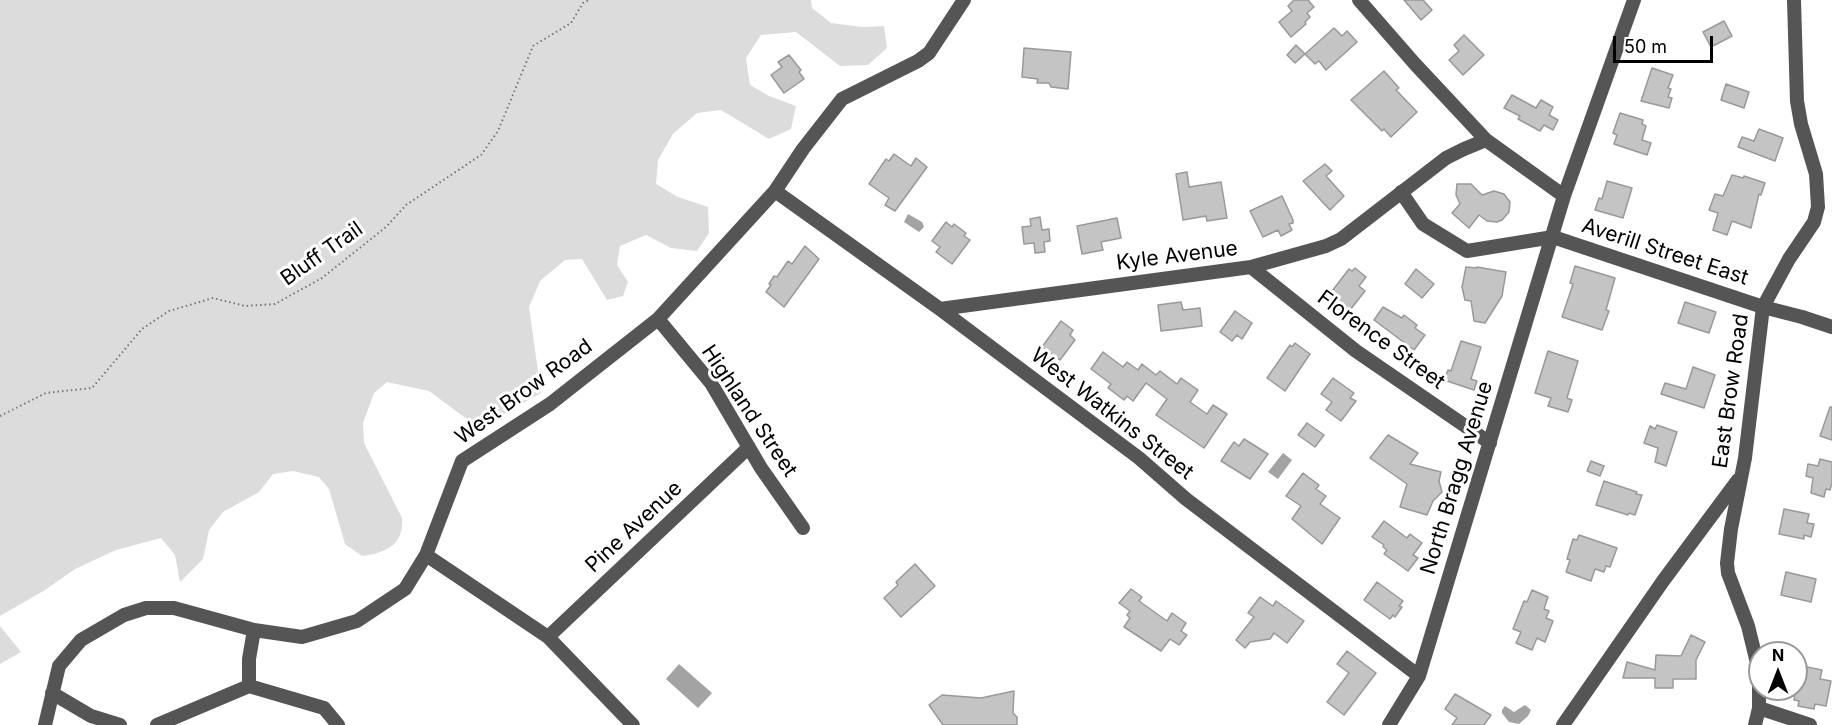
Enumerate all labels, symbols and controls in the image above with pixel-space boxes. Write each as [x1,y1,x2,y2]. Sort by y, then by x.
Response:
scale bar [1616,24,1716,62]
text: 50 m [1624,36,1667,57]
street label: Averill Street East [1579,213,1751,291]
street label: Bluff Trail [276,217,368,291]
street label: Kyle Avenue [1115,236,1239,276]
street label: Florence Street [1312,285,1450,395]
street label: East Brow Road [1708,312,1754,470]
street label: West Brow Road [451,334,597,450]
street label: Highland Street [696,340,802,482]
street label: West Watkins Street [1026,343,1198,485]
street label: North Bragg Avenue [1416,378,1498,578]
street label: Pine Avenue [580,476,688,578]
north arrow [1748,641,1808,701]
text: N [1772,645,1784,665]

